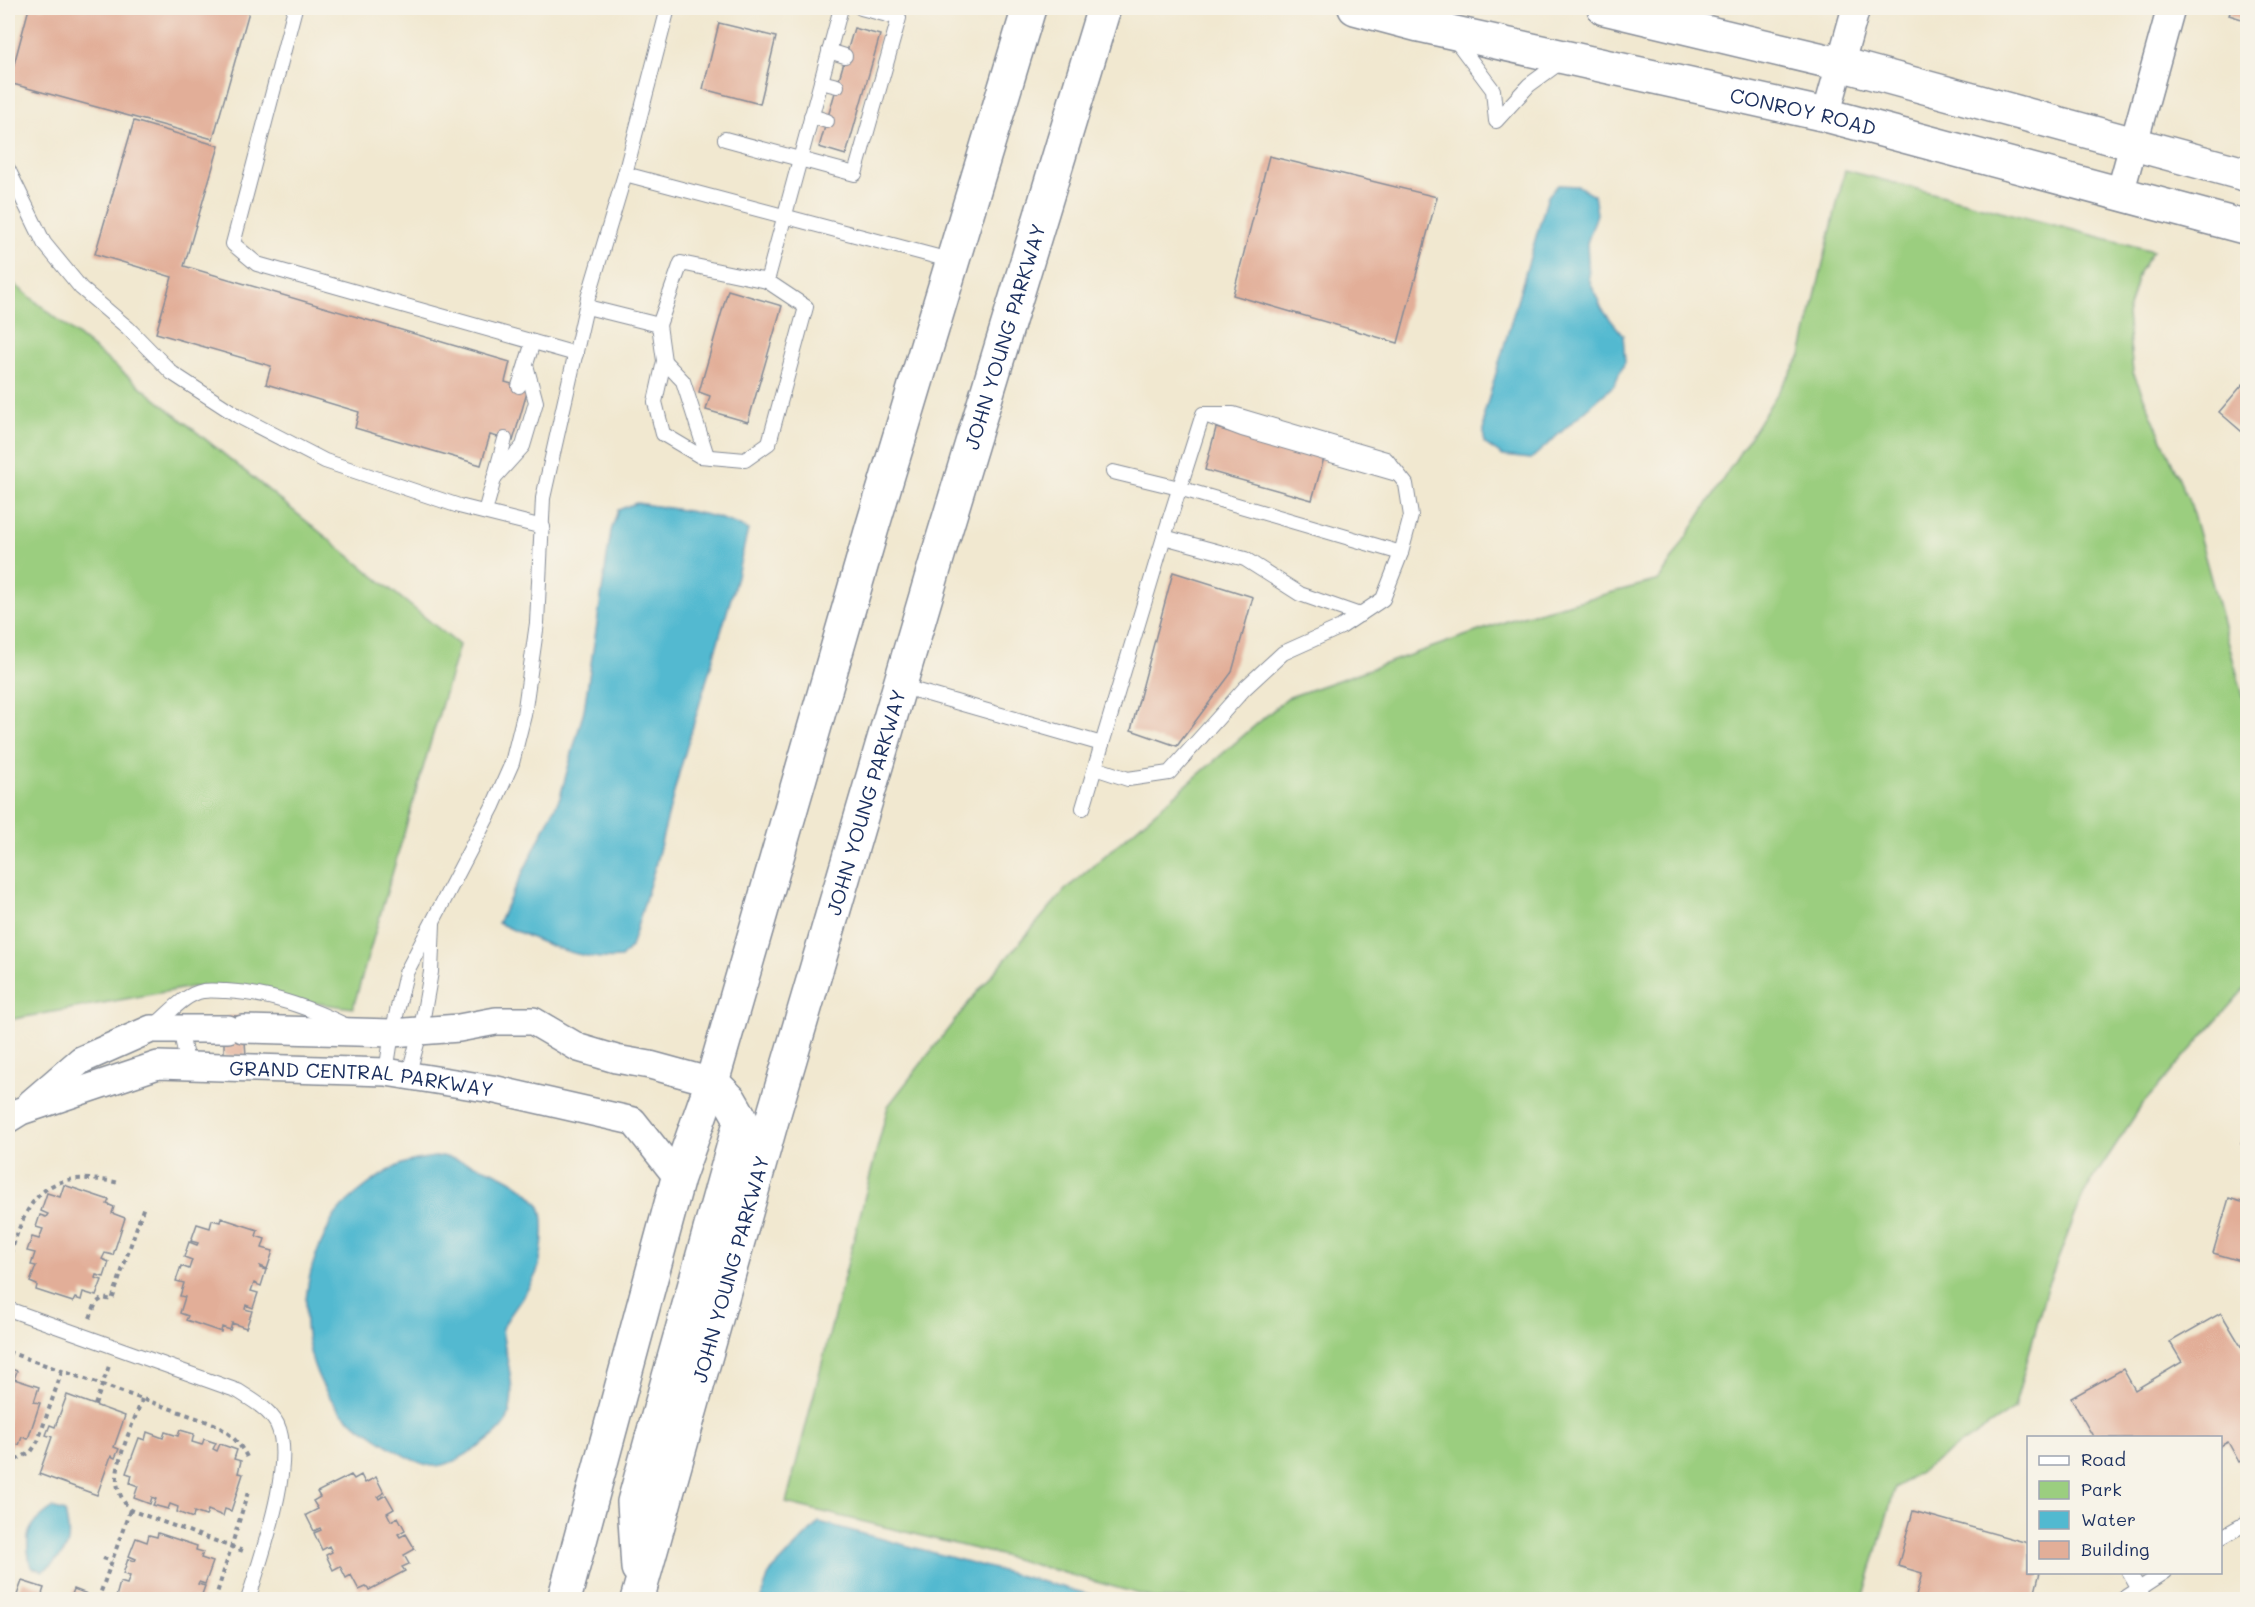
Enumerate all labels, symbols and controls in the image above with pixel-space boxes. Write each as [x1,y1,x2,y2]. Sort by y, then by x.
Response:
street label: CONROY ROAD [1728,81,1879,141]
street label: JOHN YOUNG PARKWAY [958,220,1051,452]
street label: JOHN YOUNG PARKWAY [820,686,911,918]
street label: GRAND CENTRAL PARKWAY [229,1054,496,1102]
street label: JOHN YOUNG PARKWAY [686,1152,774,1385]
legend [2027,1436,2222,1574]
text: Road [2081,1447,2126,1471]
text: Park [2081,1477,2122,1501]
text: Water [2081,1507,2136,1531]
text: Building [2081,1537,2149,1561]

